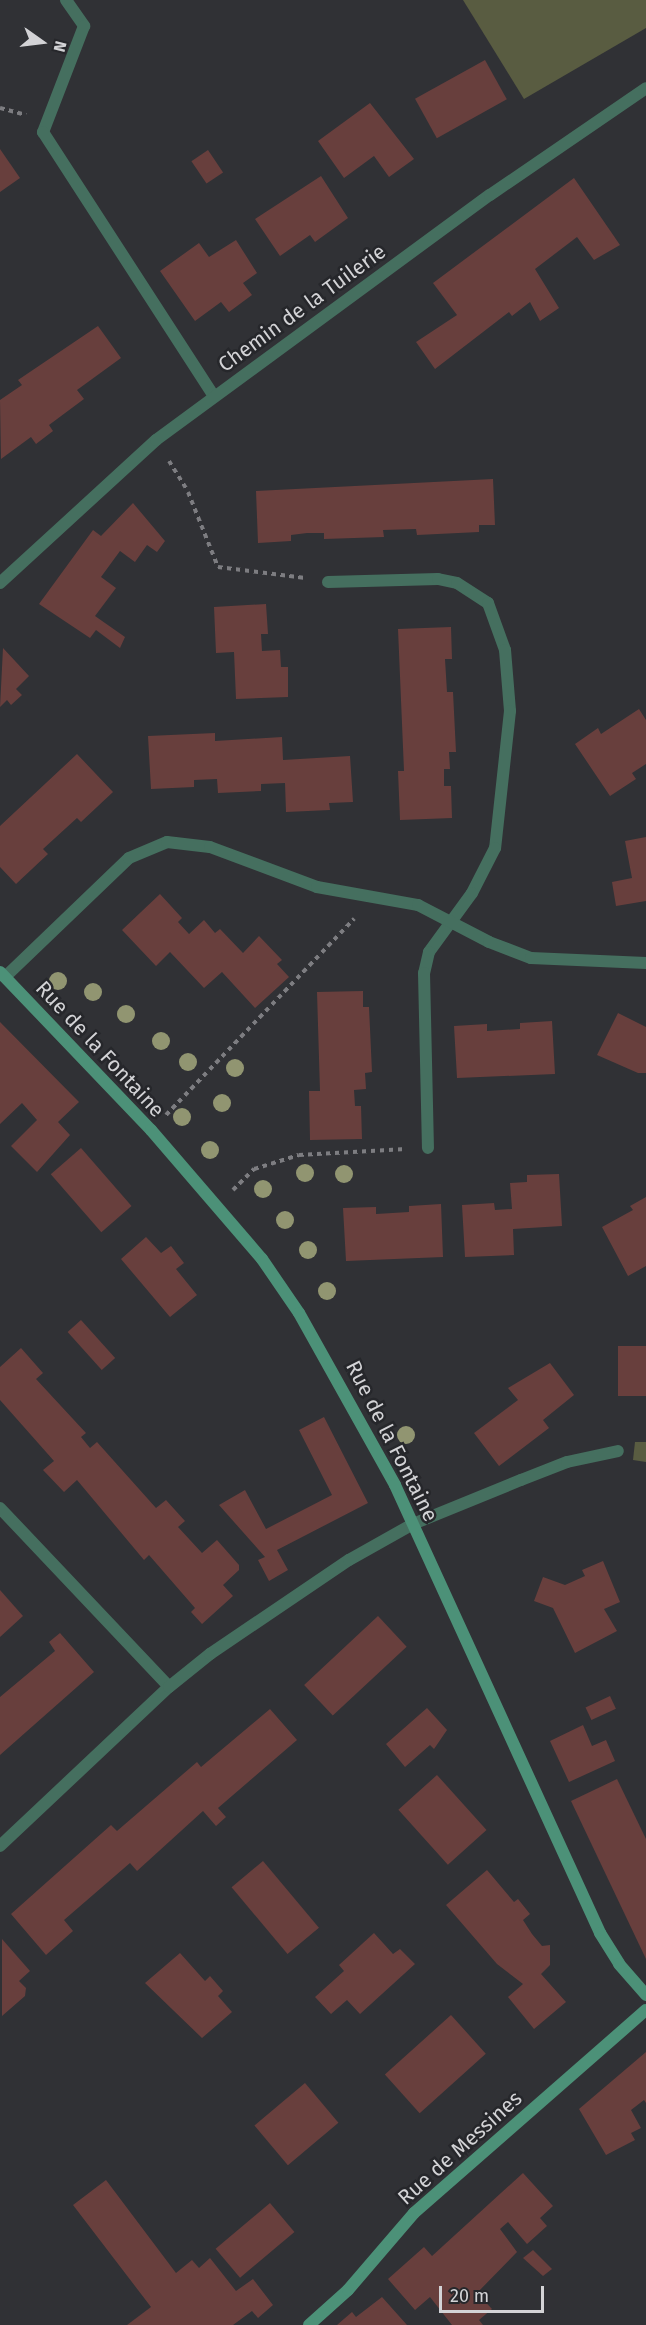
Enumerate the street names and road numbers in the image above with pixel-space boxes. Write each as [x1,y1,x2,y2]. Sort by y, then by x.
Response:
street label: Chemin de la Tuilerie [213,239,391,377]
street label: Rue de la Fontaine [30,976,170,1122]
street label: Rue de la Fontaine [341,1356,443,1526]
street label: Rue de Messines [393,2086,527,2210]

